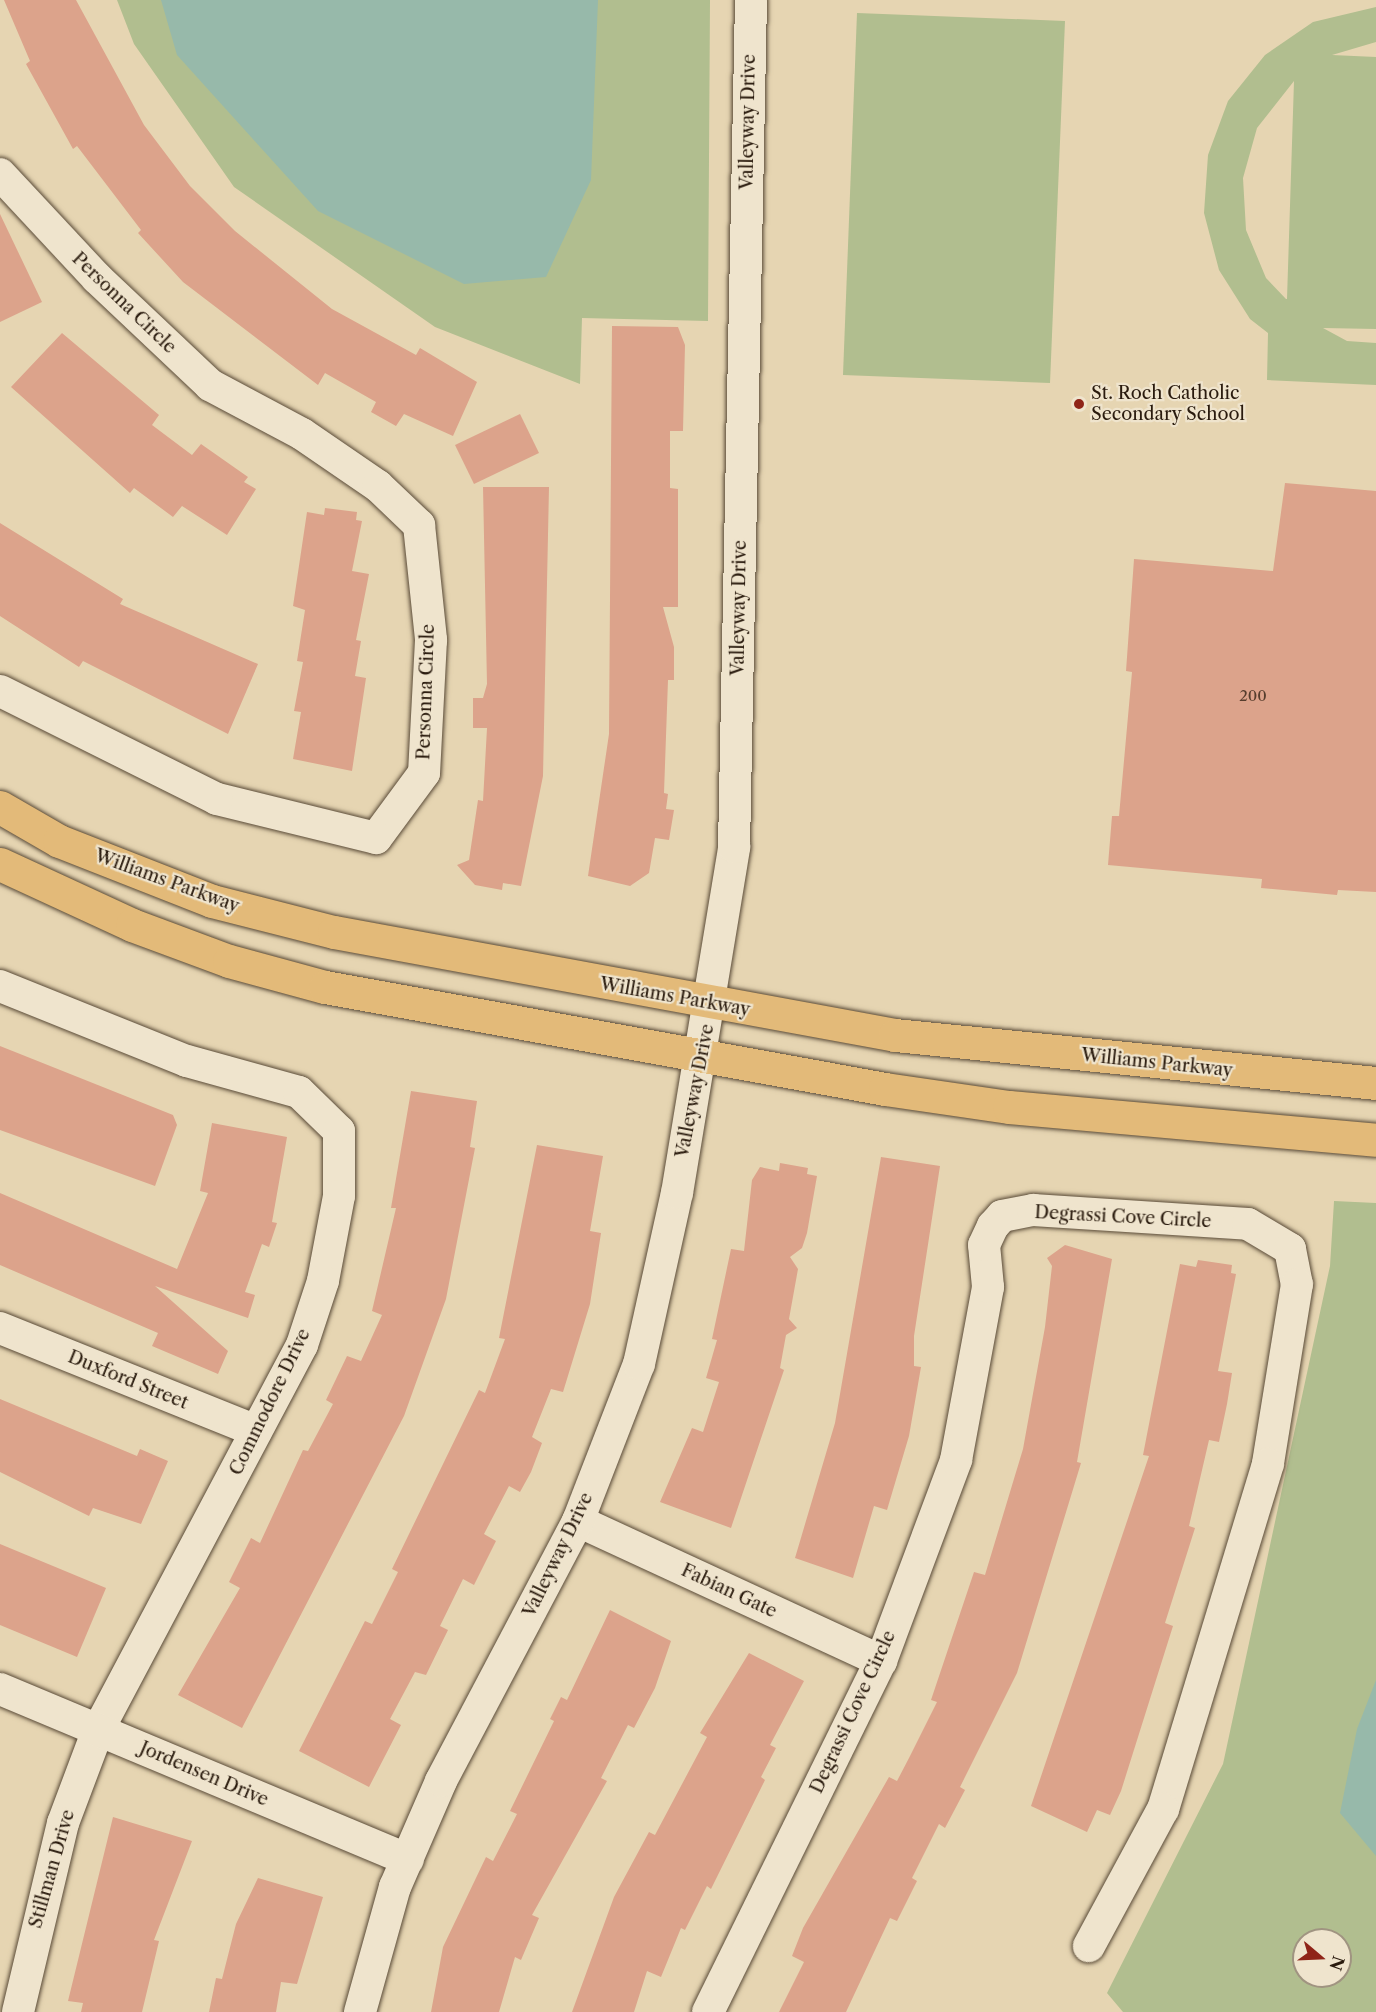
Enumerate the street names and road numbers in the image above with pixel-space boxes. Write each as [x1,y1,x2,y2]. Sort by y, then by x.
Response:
street label: Valleyway Drive [736,54,760,190]
street label: Personna Circle [67,248,181,358]
street label: Valleyway Drive [727,540,751,676]
street label: Personna Circle [413,623,439,761]
street label: Williams Parkway [92,845,242,917]
street label: Williams Parkway [598,973,752,1021]
street label: Valleyway Drive [671,1022,719,1160]
street label: Williams Parkway [1080,1044,1234,1082]
street label: Degrassi Cove Circle [1034,1202,1212,1232]
street label: Commodore Drive [225,1325,315,1479]
street label: Duxford Street [65,1346,191,1414]
street label: Valleyway Drive [518,1489,598,1621]
street label: Fabian Gate [678,1559,780,1623]
street label: Degrassi Cove Circle [806,1627,900,1797]
street label: Jordensen Drive [136,1737,272,1811]
street label: Stillman Drive [25,1807,79,1931]

